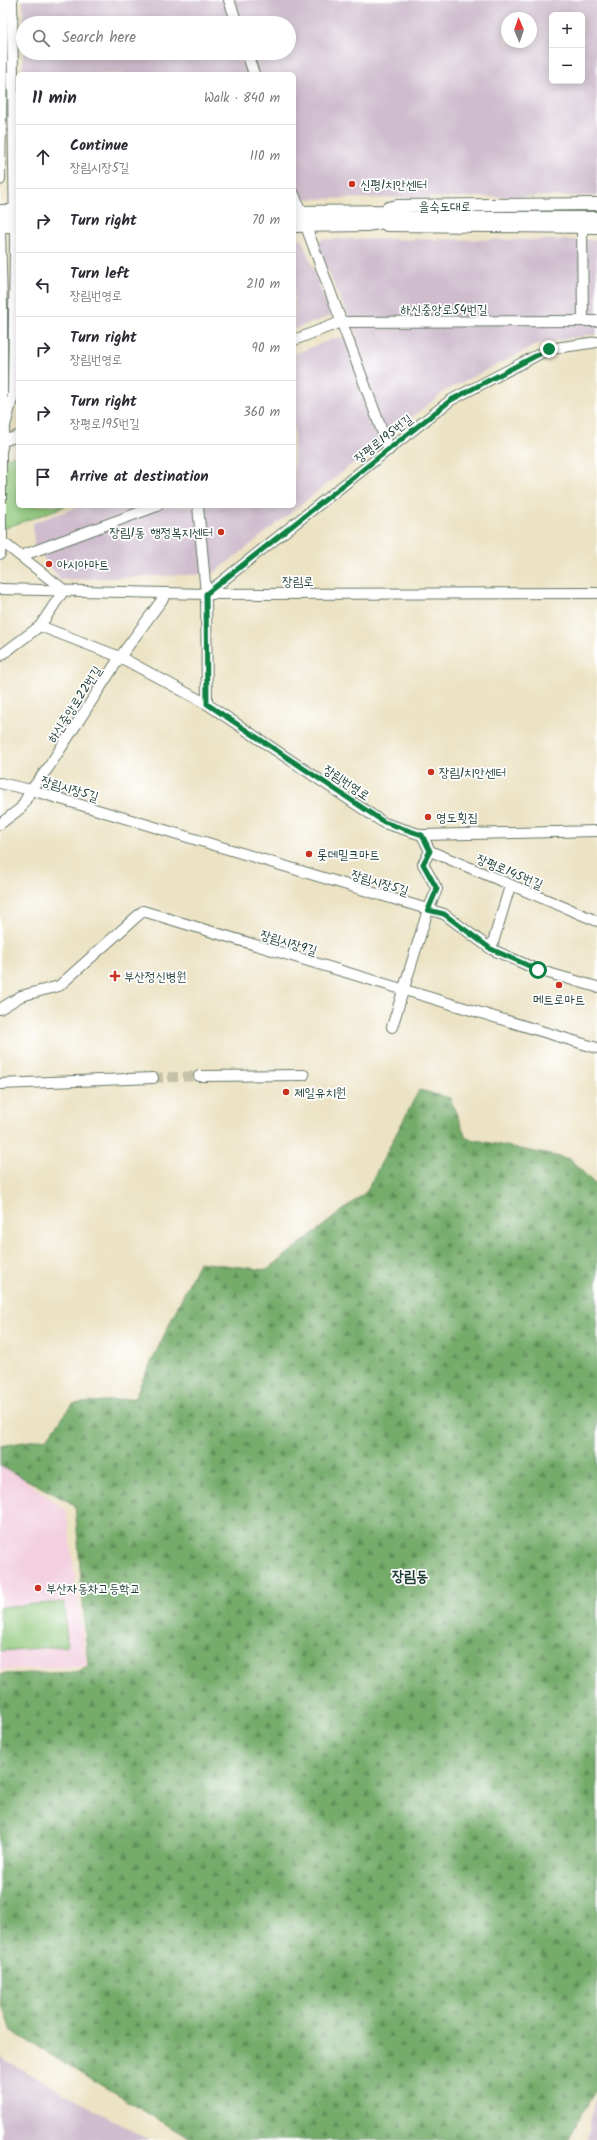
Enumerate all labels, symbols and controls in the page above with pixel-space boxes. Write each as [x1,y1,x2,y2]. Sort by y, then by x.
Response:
north arrow [501,12,537,48]
map controls [549,12,585,84]
button: + [549,12,585,48]
search box [16,16,296,60]
text: Search here [62,26,136,50]
icon: search [30,27,52,49]
button: − [549,48,585,84]
text: 11 min [32,85,77,112]
text: Walk · 840 m [204,88,280,109]
text: Continue [70,134,128,158]
icon: ahead [32,146,54,168]
text: 110 m [250,146,280,167]
text: 장림시장5길 [70,158,129,179]
place label: 신평1치안센터 [360,175,427,196]
marker: 신평1치안센터 [347,179,357,189]
street label: 을숙도대로 [419,197,471,218]
text: Turn right [70,209,137,233]
icon: right [32,210,54,232]
text: 70 m [252,210,280,231]
text: Turn left [70,262,130,286]
icon: left [32,274,54,296]
text: 210 m [246,274,280,295]
text: 장림번영로 [70,286,122,307]
street label: 하신중앙로54번길 [400,300,488,321]
text: Turn right [70,326,137,350]
icon: right [32,338,54,360]
text: 90 m [252,338,280,359]
route end [540,340,558,358]
text: 장림번영로 [70,350,122,371]
text: Turn right [70,390,137,414]
icon: right [32,402,54,424]
text: 360 m [243,402,280,423]
street label: 장평로195번길 [350,409,418,469]
text: 장평로195번길 [70,414,140,435]
text: Arrive at destination [70,465,209,489]
icon: arrive [32,466,54,488]
place label: 장림1동 행정복지센터 [110,523,213,544]
marker: 장림1동 행정복지센터 [216,527,226,537]
place label: 아시아마트 [57,555,109,576]
marker: 아시아마트 [44,559,54,569]
street label: 장림로 [282,572,314,593]
street label: 하신중앙로22번길 [42,662,108,748]
street label: 장림번영로 [319,760,374,807]
place label: 장림1치안센터 [439,763,506,784]
marker: 장림1치안센터 [426,767,436,777]
street label: 장림시장5길 [38,771,101,808]
place label: 영도횟집 [436,808,478,829]
marker: 영도횟집 [423,812,433,822]
place label: 롯데밀크마트 [317,845,380,866]
marker: 롯데밀크마트 [304,849,314,859]
street label: 장평로145번길 [473,849,546,896]
street label: 장림시장5길 [348,865,411,902]
street label: 장림시장9길 [257,925,320,962]
route start [529,961,547,979]
place label: 부산정신병원 [124,967,187,988]
marker: 부산정신병원 [109,970,121,982]
marker: 메트로마트 [554,980,564,990]
place label: 메트로마트 [533,990,585,1011]
place label: 제일유치원 [294,1083,346,1104]
marker: 제일유치원 [281,1087,291,1097]
district label: 장림동 [392,1565,428,1589]
place label: 부산자동차고등학교 [46,1579,140,1600]
marker: 부산자동차고등학교 [33,1583,43,1593]

